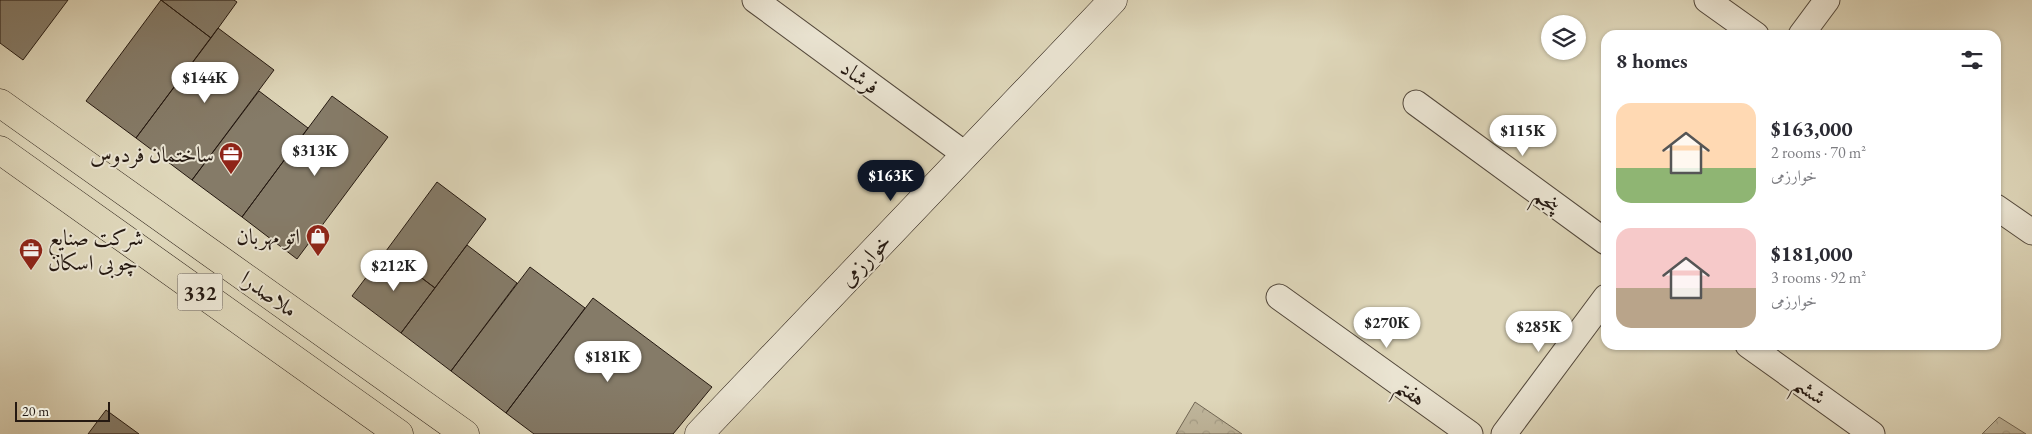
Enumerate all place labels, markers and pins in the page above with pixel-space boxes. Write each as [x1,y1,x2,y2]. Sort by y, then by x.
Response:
pin: $144K [170,62,240,104]
pin: $115K [1488,114,1558,157]
pin: $313K [280,134,350,177]
place label: ساختمان فردوس [90,140,214,169]
office icon: ساختمان فردوس [218,141,244,175]
pin: $163K [856,160,926,202]
place label: اتو مهربان [236,222,300,251]
place label: شرکت صنایع چوبی اسکان [48,223,144,279]
shop icon: اتو مهربان [305,223,331,257]
office icon: شرکت صنایع چوبی اسکان [18,237,44,271]
pin: $212K [359,250,429,292]
pin: $270K [1352,306,1422,349]
pin: $285K [1504,310,1574,353]
pin: $181K [573,340,643,383]

